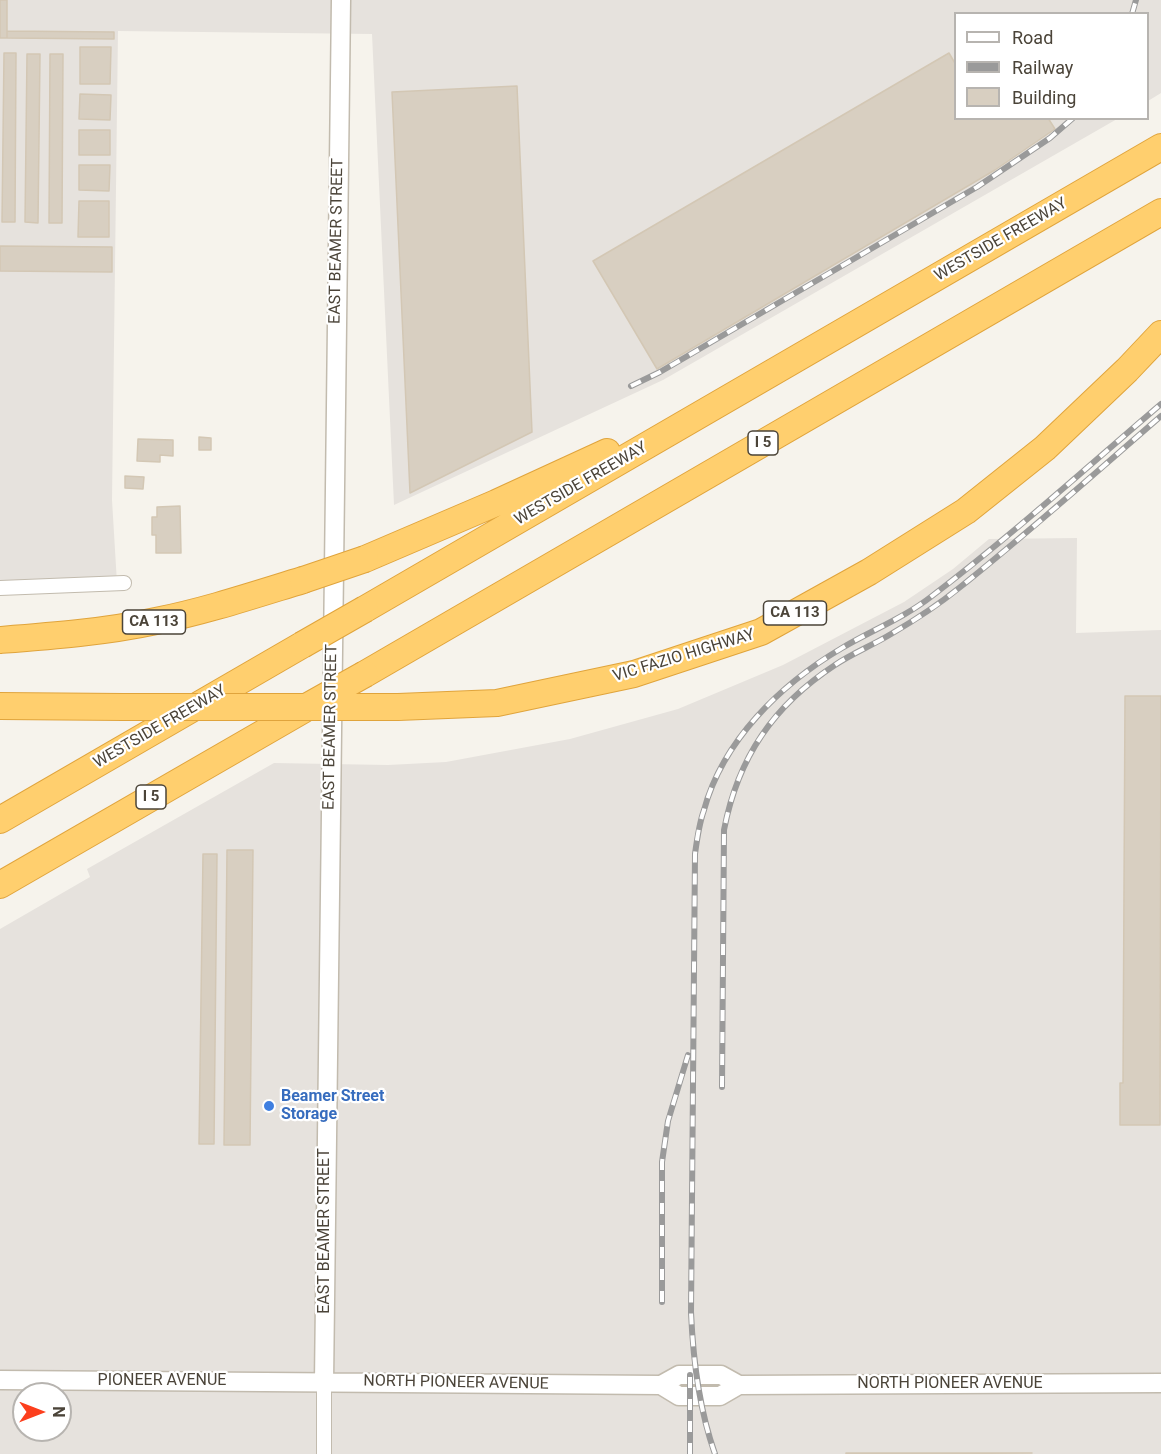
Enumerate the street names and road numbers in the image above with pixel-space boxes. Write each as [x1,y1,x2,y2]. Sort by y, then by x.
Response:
street label: EAST BEAMER STREET [326,158,348,324]
street label: WESTSIDE FREEWAY [931,194,1071,286]
road number: I 5 [748,431,778,455]
street label: WESTSIDE FREEWAY [511,438,651,530]
road number: CA 113 [764,601,826,625]
road number: CA 113 [122,610,186,634]
street label: VIC FAZIO HIGHWAY [611,625,757,687]
street label: EAST BEAMER STREET [320,644,342,810]
street label: WESTSIDE FREEWAY [90,681,230,773]
road number: I 5 [136,785,166,809]
street label: EAST BEAMER STREET [315,1148,335,1314]
street label: PIONEER AVENUE [98,1371,226,1391]
street label: NORTH PIONEER AVENUE [363,1372,549,1394]
street label: NORTH PIONEER AVENUE [857,1374,1043,1394]

